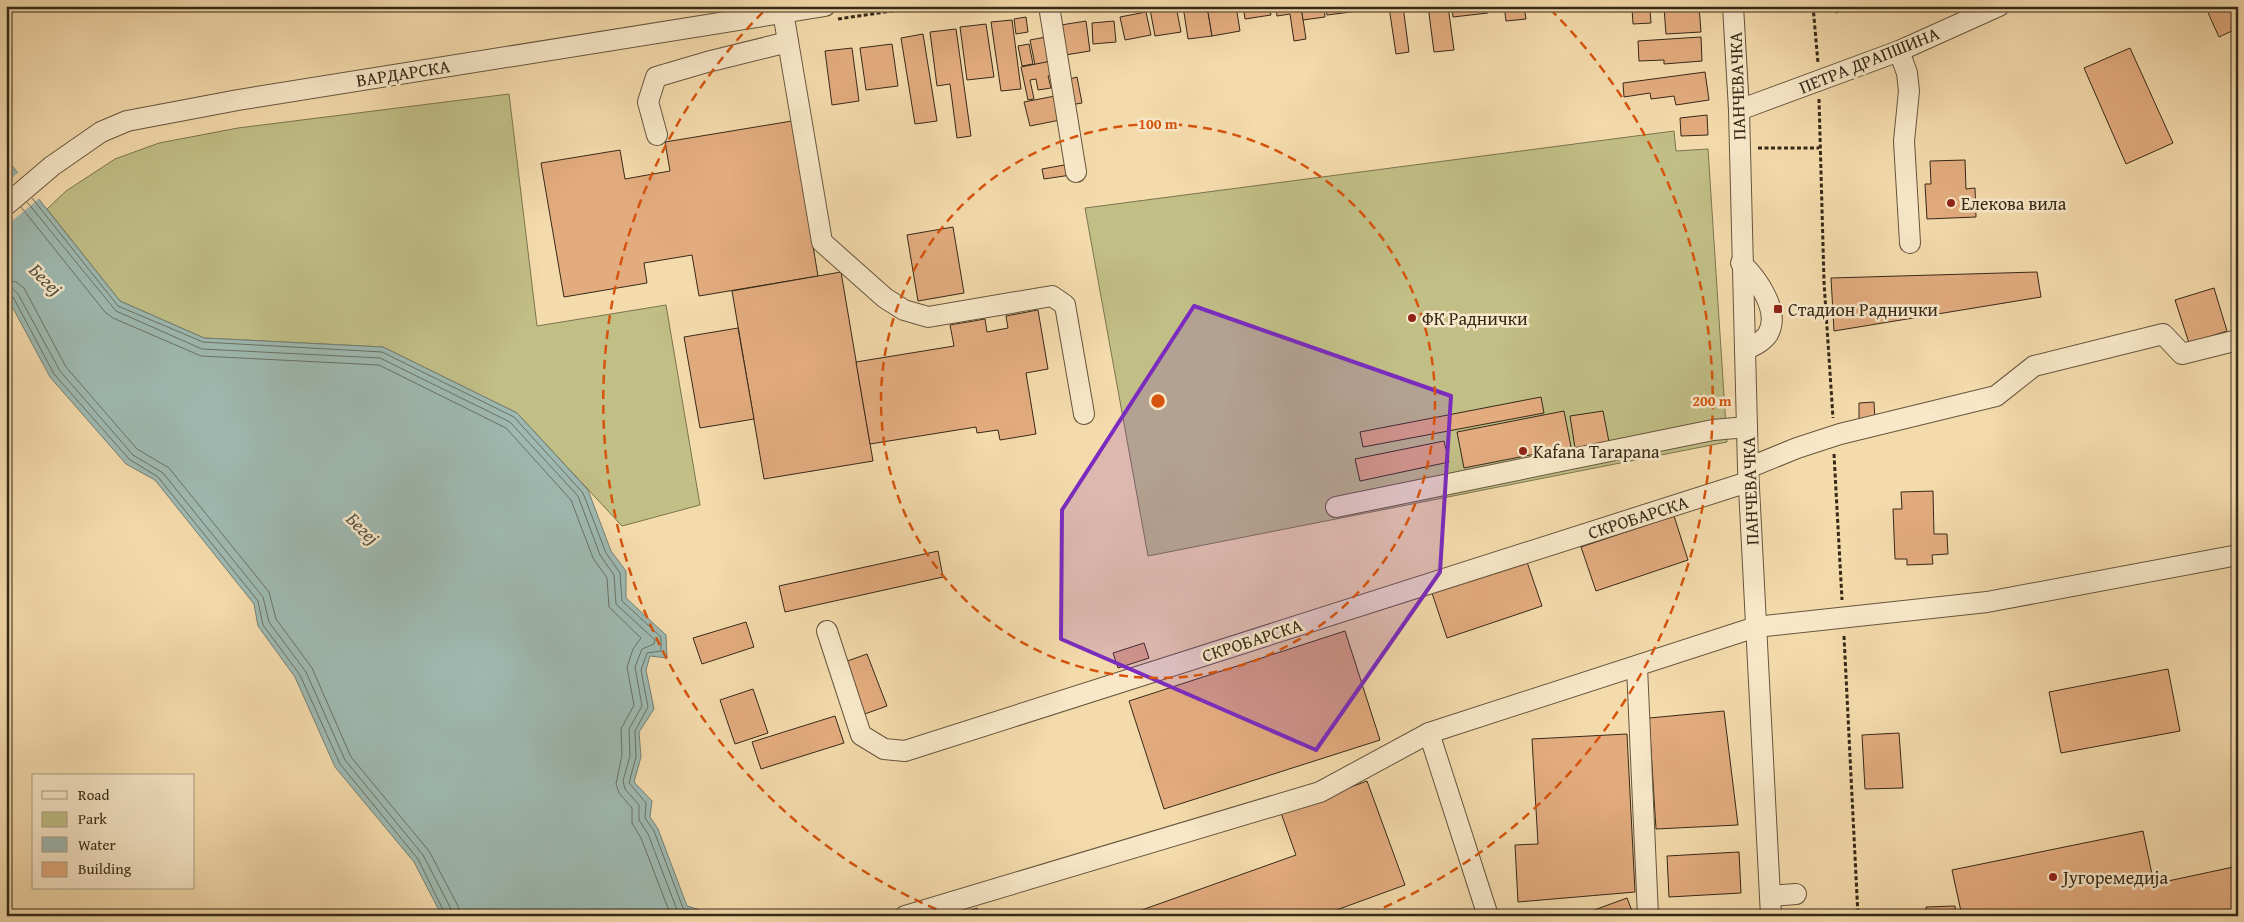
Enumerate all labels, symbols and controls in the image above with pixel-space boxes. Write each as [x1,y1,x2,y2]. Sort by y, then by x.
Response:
street label: ПЕТРА ДРАПШИНА [1795,20,1943,100]
street label: ПАНЧЕВАЧКА [1722,31,1752,141]
street label: ВАРДАРСКА [354,52,452,94]
text: 100 m [1138,113,1178,134]
place label: Елекова вила [1961,190,2067,217]
marker: Елекова вила [1945,197,1957,209]
water label: Бегеј [23,256,69,302]
place label: Стадион Раднички [1788,296,1938,323]
marker: Стадион Раднички [1772,303,1784,315]
place label: ФК Раднички [1422,305,1528,332]
marker: ФК Раднички [1406,312,1418,324]
text: 200 m [1692,390,1732,411]
centre of rings [1149,392,1167,410]
street label: ПАНЧЕВАЧКА [1735,436,1765,546]
place label: Kafana Tarapana [1533,438,1660,465]
marker: Kafana Tarapana [1517,445,1529,457]
street label: СКРОБАРСКА [1584,488,1692,546]
water label: Бегеј [340,505,386,551]
street label: СКРОБАРСКА [1198,611,1306,669]
legend [32,774,195,890]
text: Road [78,784,109,805]
text: Park [78,808,107,829]
text: Water [78,834,116,855]
text: Building [78,858,132,879]
place label: Југоремедија [2061,864,2168,891]
marker: Југоремедија [2047,871,2059,883]

